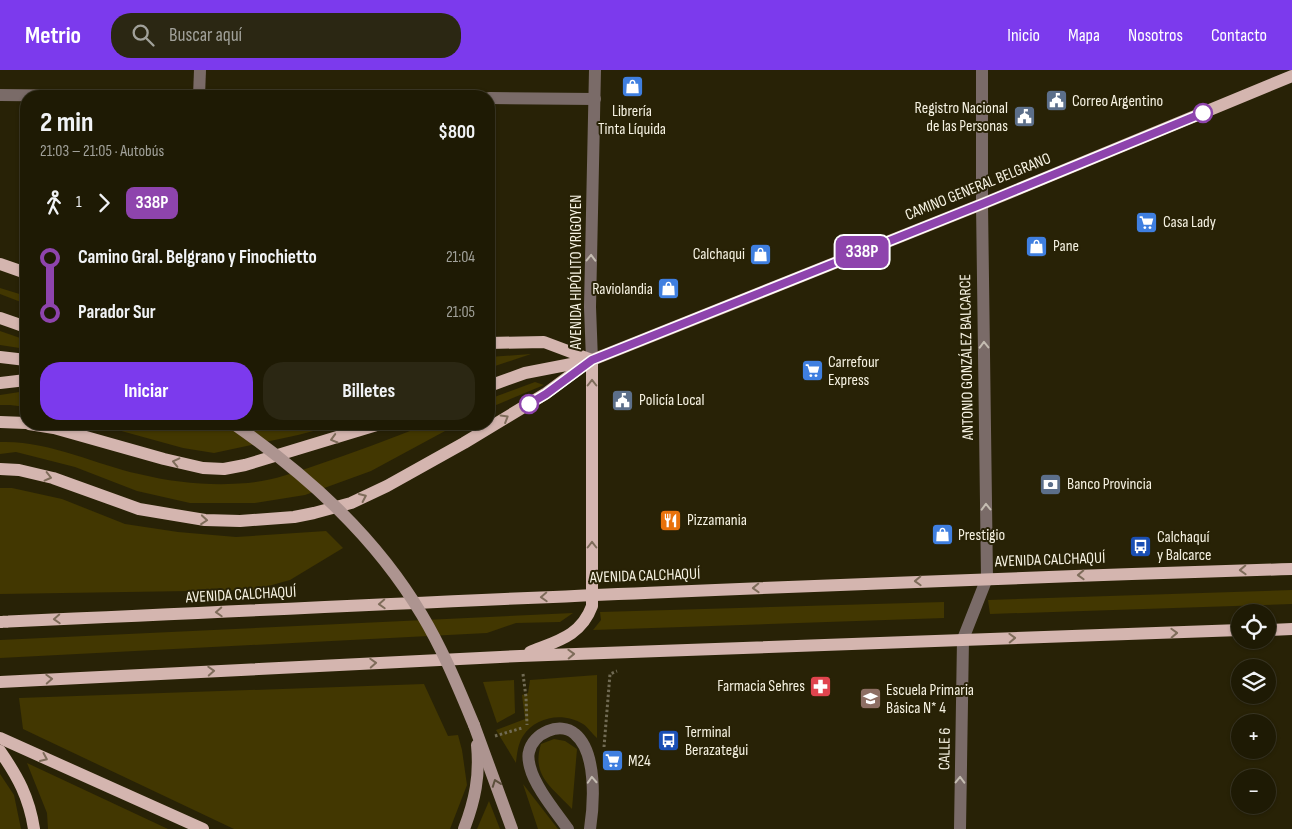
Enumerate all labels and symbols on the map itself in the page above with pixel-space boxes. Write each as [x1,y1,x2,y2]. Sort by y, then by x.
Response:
shop icon: Librería Tinta Líquida [620,75,644,99]
public building icon: Correo Argentino [1044,89,1068,113]
place label: Correo Argentino [1072,92,1163,111]
place label: Registro Nacional de las Personas [915,99,1008,136]
place label: Librería Tinta Líquida [598,102,666,139]
unlabelled marker [1193,103,1213,123]
public building icon: Registro Nacional de las Personas [1012,105,1036,129]
street label: CAMINO GENERAL BELGRANO [902,149,1054,225]
street label: AVENIDA HIPÓLITO YRIGOYEN [567,195,586,350]
supermarket icon: Casa Lady [1135,210,1159,234]
place label: Casa Lady [1163,213,1216,232]
shop icon: Pane [1025,234,1049,258]
line badge: 338P [827,236,897,268]
place label: Pane [1053,237,1079,256]
shop icon: Calchaqui [749,242,773,266]
place label: Calchaqui [693,245,745,264]
one-way arrow [586,254,596,262]
street label: ANTONIO GONZÁLEZ BALCARCE [956,274,978,441]
shop icon: Raviolandia [657,277,681,301]
place label: Raviolandia [592,280,653,299]
one-way arrow [978,341,989,349]
place label: Carrefour Express [828,353,880,390]
supermarket icon: Carrefour Express [800,359,824,383]
one-way arrow [587,379,597,386]
public building icon: Policía Local [611,388,635,412]
place label: Policía Local [639,391,704,410]
unlabelled marker [519,394,539,414]
one-way arrow [500,415,509,425]
one-way arrow [330,433,338,444]
one-way arrow [172,457,181,468]
one-way arrow [43,471,52,482]
bank icon: Banco Provincia [1039,472,1063,496]
place label: Banco Provincia [1067,475,1152,494]
one-way arrow [358,493,367,503]
one-way arrow [981,503,991,511]
restaurant icon: Pizzamania [659,508,683,532]
place label: Pizzamania [687,511,747,530]
one-way arrow [200,514,208,525]
shop icon: Prestigio [930,523,954,547]
place label: Prestigio [958,526,1005,545]
place label: Calchaquí y Balcarce [1157,528,1211,565]
bus stop icon: Calchaquí y Balcarce [1129,534,1153,558]
one-way arrow [587,541,597,549]
street label: AVENIDA CALCHAQUÍ [993,549,1106,571]
street label: AVENIDA CALCHAQUÍ [588,565,701,587]
one-way arrow [1239,565,1247,575]
one-way arrow [1077,570,1084,580]
one-way arrow [914,576,922,586]
one-way arrow [752,582,760,593]
street label: AVENIDA CALCHAQUÍ [184,583,297,607]
one-way arrow [540,591,548,602]
one-way arrow [378,599,386,610]
one-way arrow [215,607,223,617]
one-way arrow [53,614,61,625]
one-way arrow [1170,627,1178,638]
one-way arrow [1008,632,1016,643]
one-way arrow [567,649,575,659]
one-way arrow [370,658,378,669]
one-way arrow [207,666,215,677]
one-way arrow [45,674,53,685]
pharmacy icon: Farmacia Sehres [809,674,833,698]
place label: Farmacia Sehres [717,677,805,696]
place label: Escuela Primaria Básica N* 4 [886,681,974,718]
school or university icon: Escuela Primaria Básica N* 4 [858,687,882,711]
place label: Terminal Berazategui [685,723,748,760]
street label: CALLE 6 [935,728,955,770]
bus stop icon: Terminal Berazategui [657,729,681,753]
supermarket icon: M24 [600,749,624,773]
one-way arrow [39,752,48,762]
place label: M24 [628,752,651,771]
one-way arrow [586,776,597,784]
one-way arrow [955,776,966,784]
one-way arrow [492,779,502,788]

